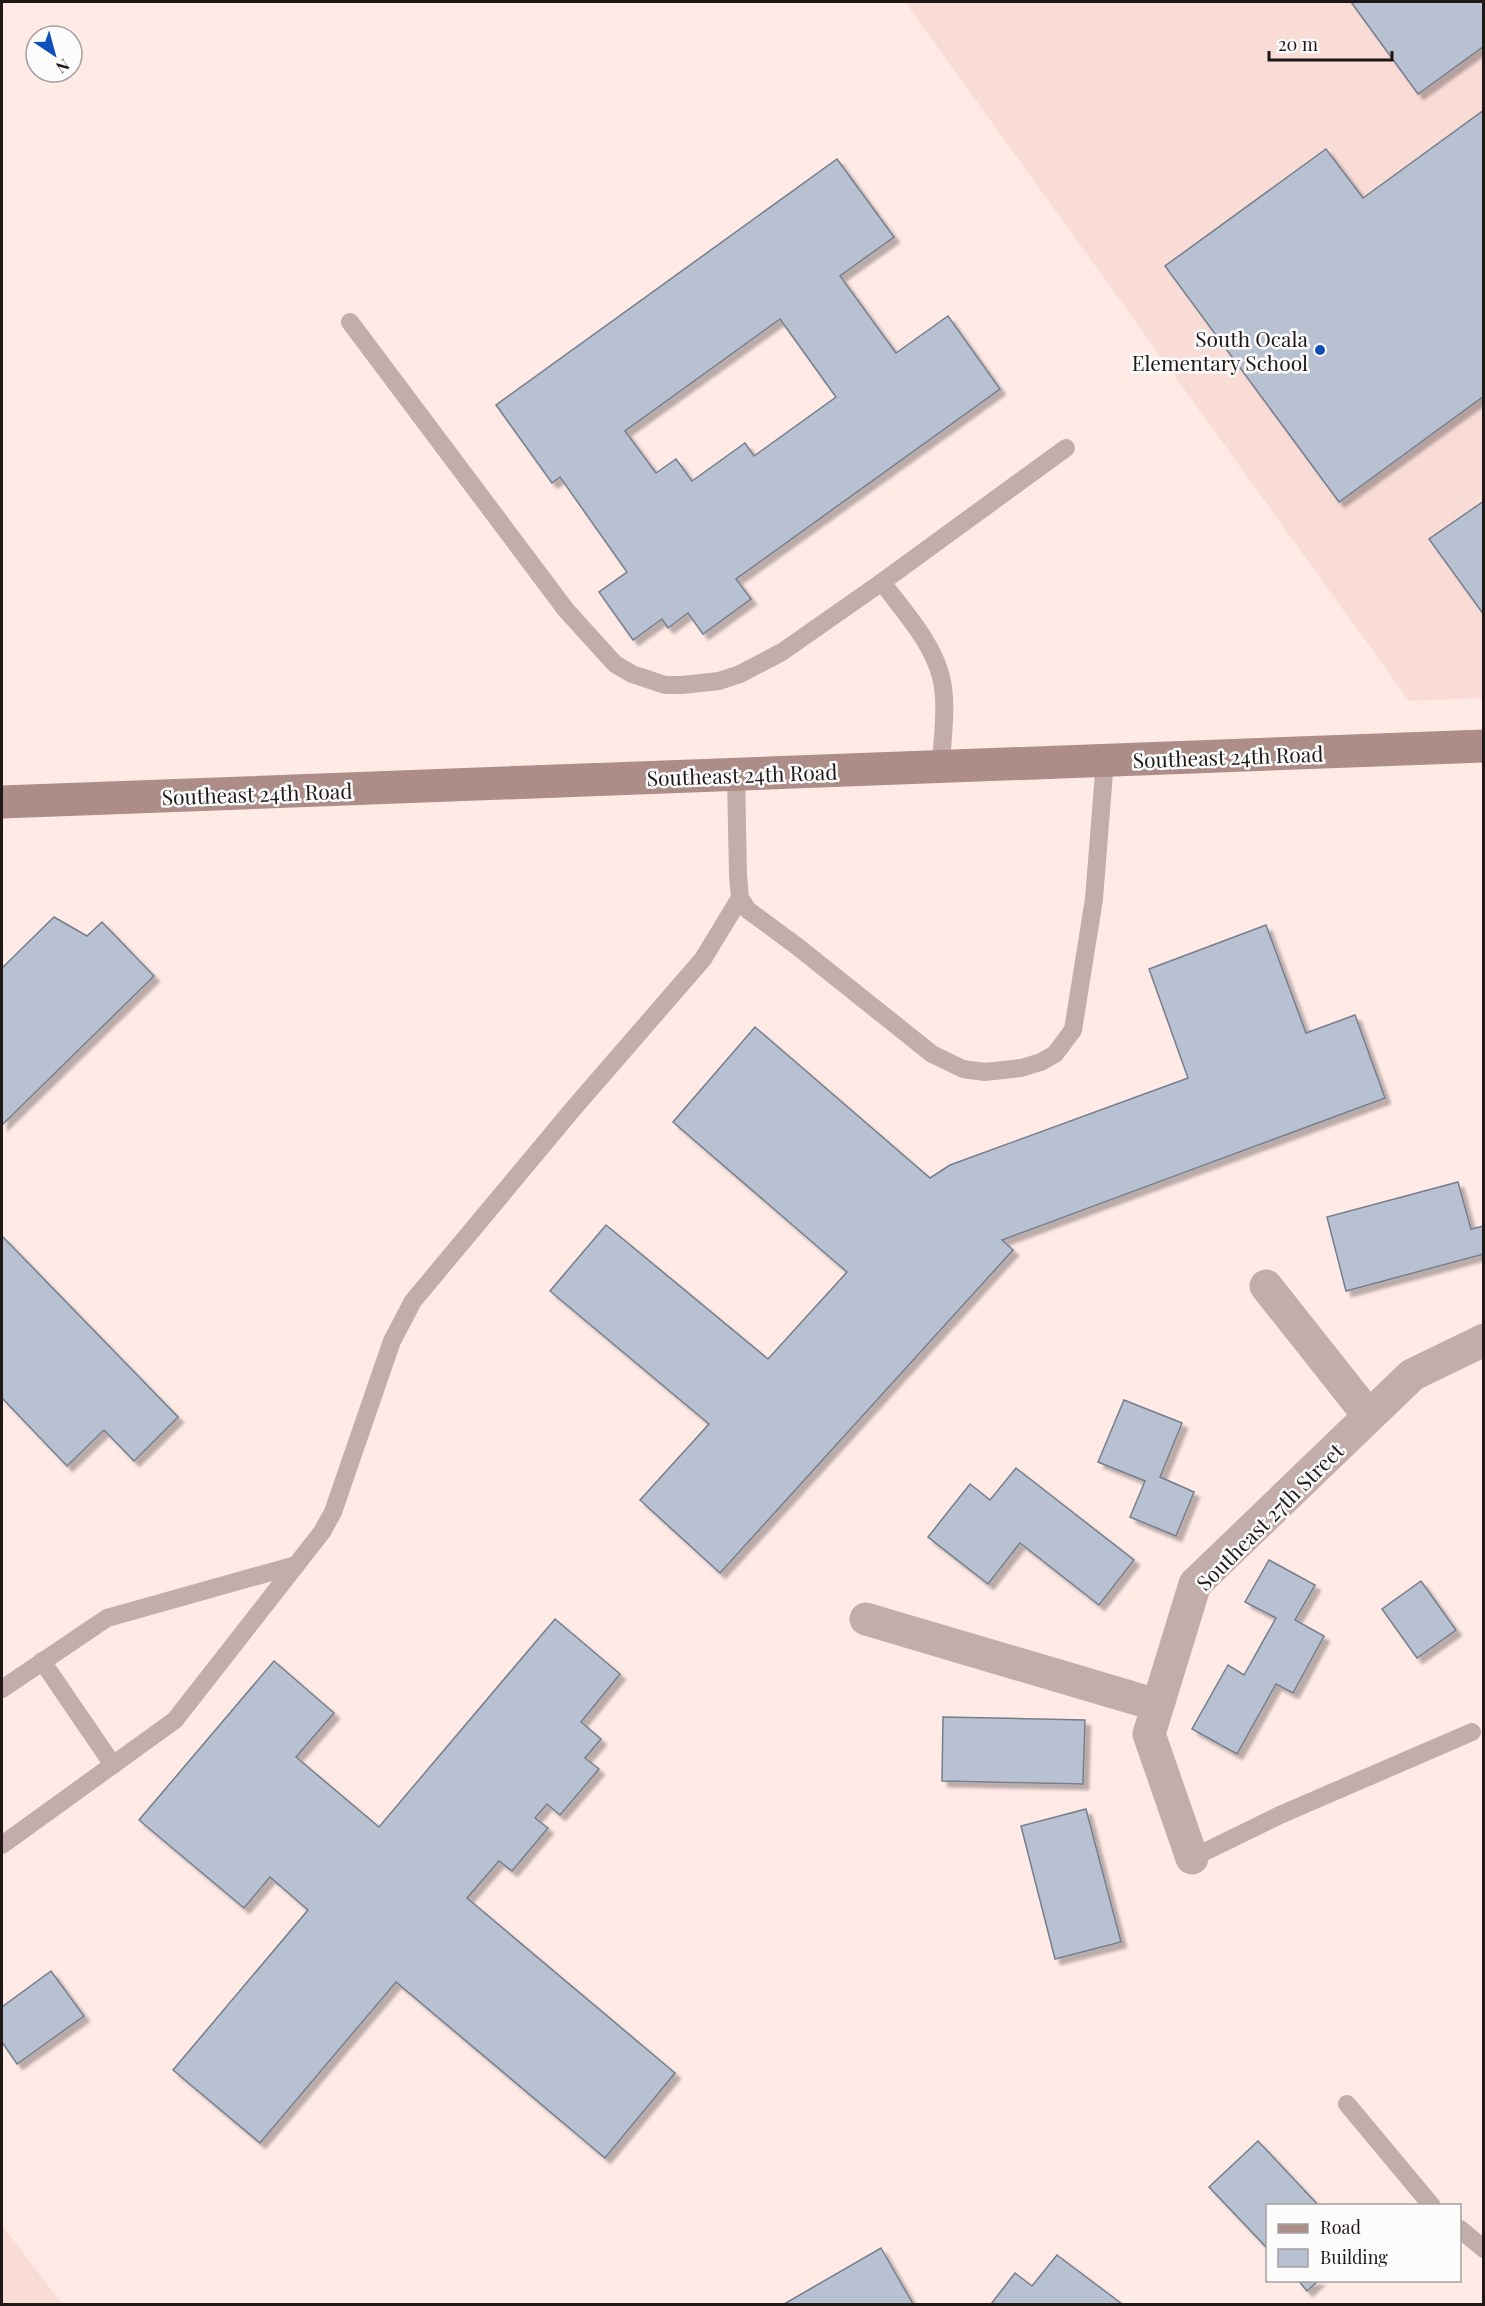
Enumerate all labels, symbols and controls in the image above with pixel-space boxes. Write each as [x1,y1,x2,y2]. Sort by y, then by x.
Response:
north arrow [24,24,84,84]
scale bar [1269,24,1392,62]
text: 20 m [1278,32,1318,56]
text: N [52,55,74,79]
place label: South Ocala Elementary School [1132,324,1309,376]
marker: South Ocala Elementary School [1313,343,1327,357]
street label: Southeast 24th Road [1132,739,1324,773]
street label: Southeast 24th Road [646,757,838,791]
street label: Southeast 24th Road [161,776,353,810]
street label: Southeast 27th Street [1189,1436,1349,1596]
legend [1266,2204,1461,2282]
text: Road [1320,2215,1361,2239]
text: Building [1320,2245,1388,2269]

